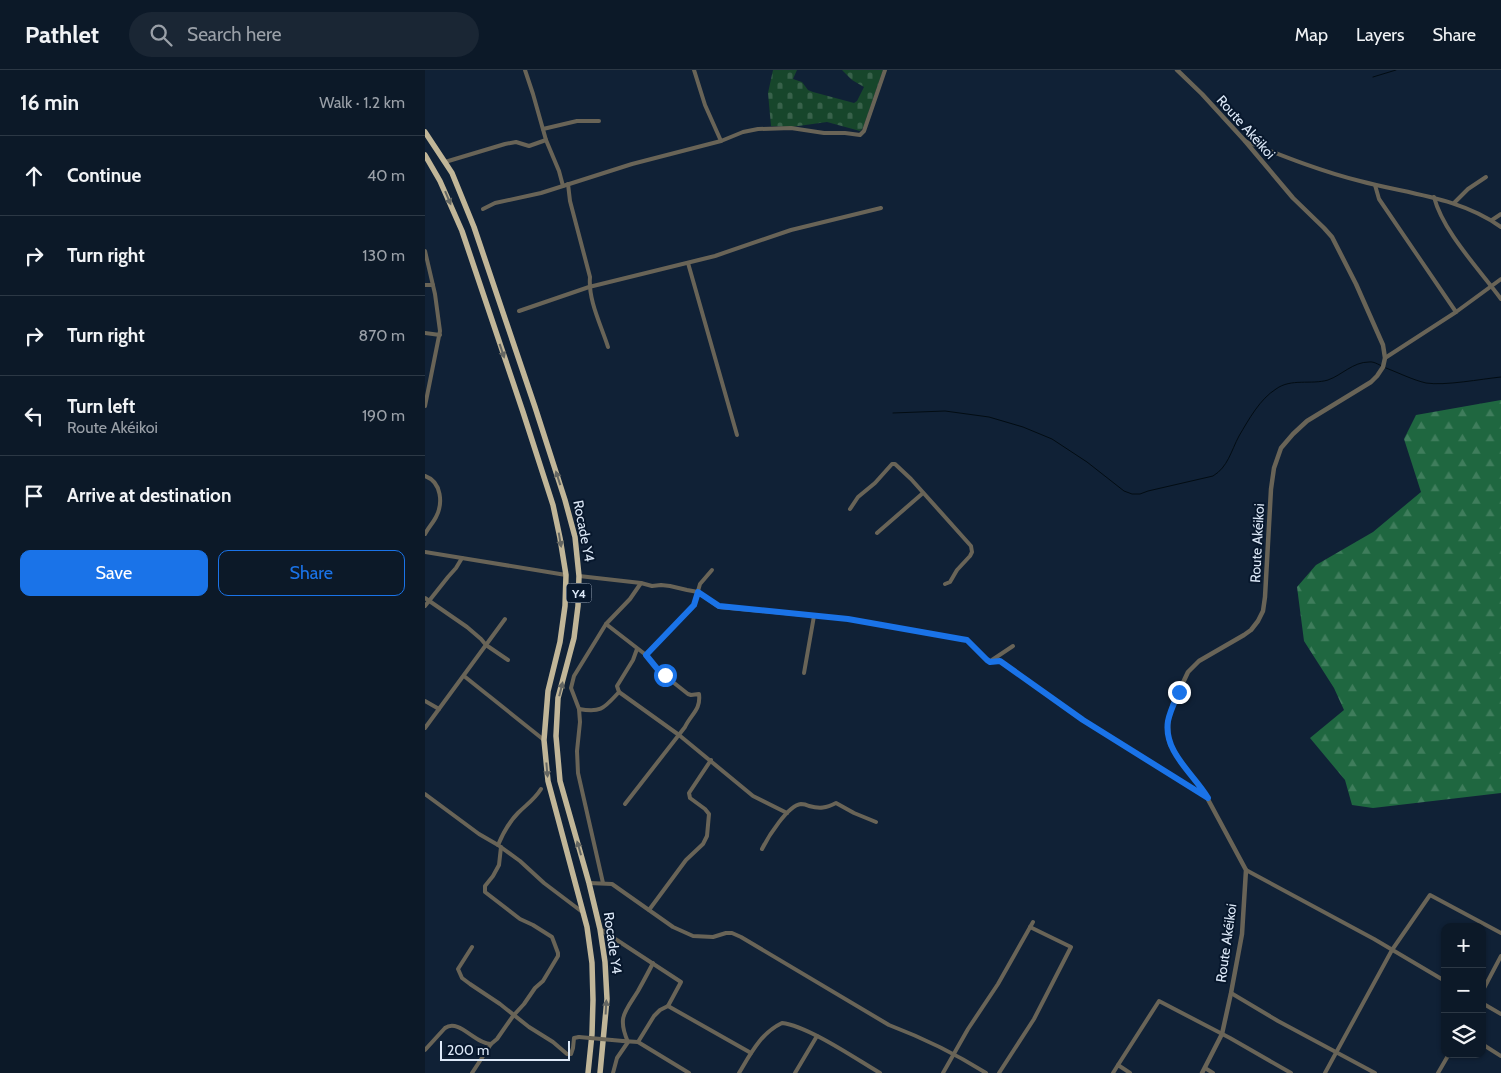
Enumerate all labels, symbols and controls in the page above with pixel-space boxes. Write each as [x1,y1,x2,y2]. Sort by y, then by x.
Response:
search box [129,12,479,57]
text: Pathlet [25,20,99,49]
icon: search [147,21,175,49]
text: Search here [187,23,281,46]
text: Map [1295,24,1328,46]
text: Layers [1356,24,1405,46]
text: Share [1433,24,1476,46]
text: 16 min [20,90,79,115]
street label: Route Akéikoi [1213,91,1279,163]
text: Walk · 1.2 km [319,93,405,112]
icon: ahead [20,162,48,190]
text: Continue [67,164,141,187]
text: 40 m [367,166,405,185]
one-way arrow [444,191,452,205]
icon: right [20,242,48,270]
text: Turn right [67,244,145,267]
text: 130 m [362,246,405,265]
icon: right [20,322,48,350]
text: Turn right [67,324,145,347]
text: 870 m [359,326,405,345]
one-way arrow [499,344,506,359]
text: Turn left [67,395,135,418]
icon: left [20,402,48,430]
text: 190 m [362,406,405,425]
text: Route Akéikoi [67,418,158,437]
one-way arrow [554,470,562,485]
icon: arrive [20,482,48,510]
text: Arrive at destination [67,484,231,507]
street label: Rocade Y4 [569,499,599,563]
street label: Route Akéikoi [1246,503,1268,583]
one-way arrow [557,532,565,548]
button: Save [20,550,208,596]
button: Share [218,550,405,596]
road number: Y4 [567,584,591,602]
route start [654,664,677,687]
one-way arrow [557,681,565,696]
route end [1168,681,1191,704]
one-way arrow [543,762,551,778]
one-way arrow [575,840,583,855]
street label: Route Akéikoi [1212,902,1240,984]
street label: Rocade Y4 [600,911,626,975]
map controls [1441,923,1486,1058]
button: + [1441,923,1486,968]
button: − [1441,968,1486,1013]
one-way arrow [603,999,611,1015]
button: layers [1441,1013,1486,1058]
scale bar [440,1038,570,1061]
text: 200 m [447,1041,489,1059]

